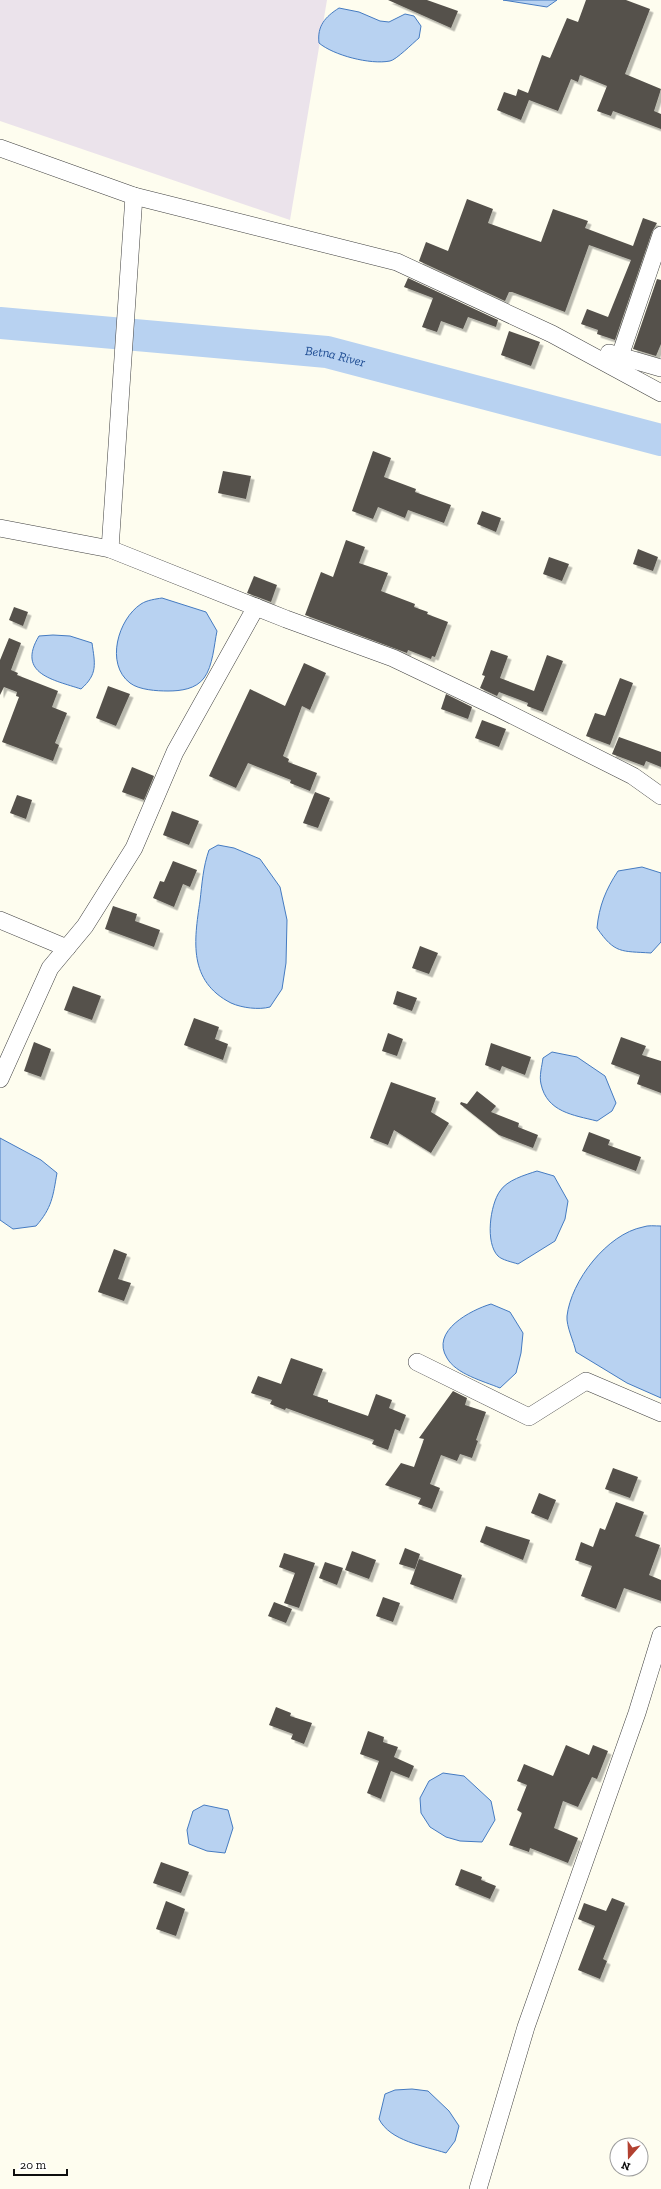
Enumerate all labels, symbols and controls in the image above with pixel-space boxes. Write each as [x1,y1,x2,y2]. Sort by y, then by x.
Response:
water label: Betna River [304,343,367,370]
north arrow [609,2137,649,2177]
scale bar [14,2151,67,2177]
text: 20 m [20,2158,47,2172]
text: N [619,2158,632,2173]

